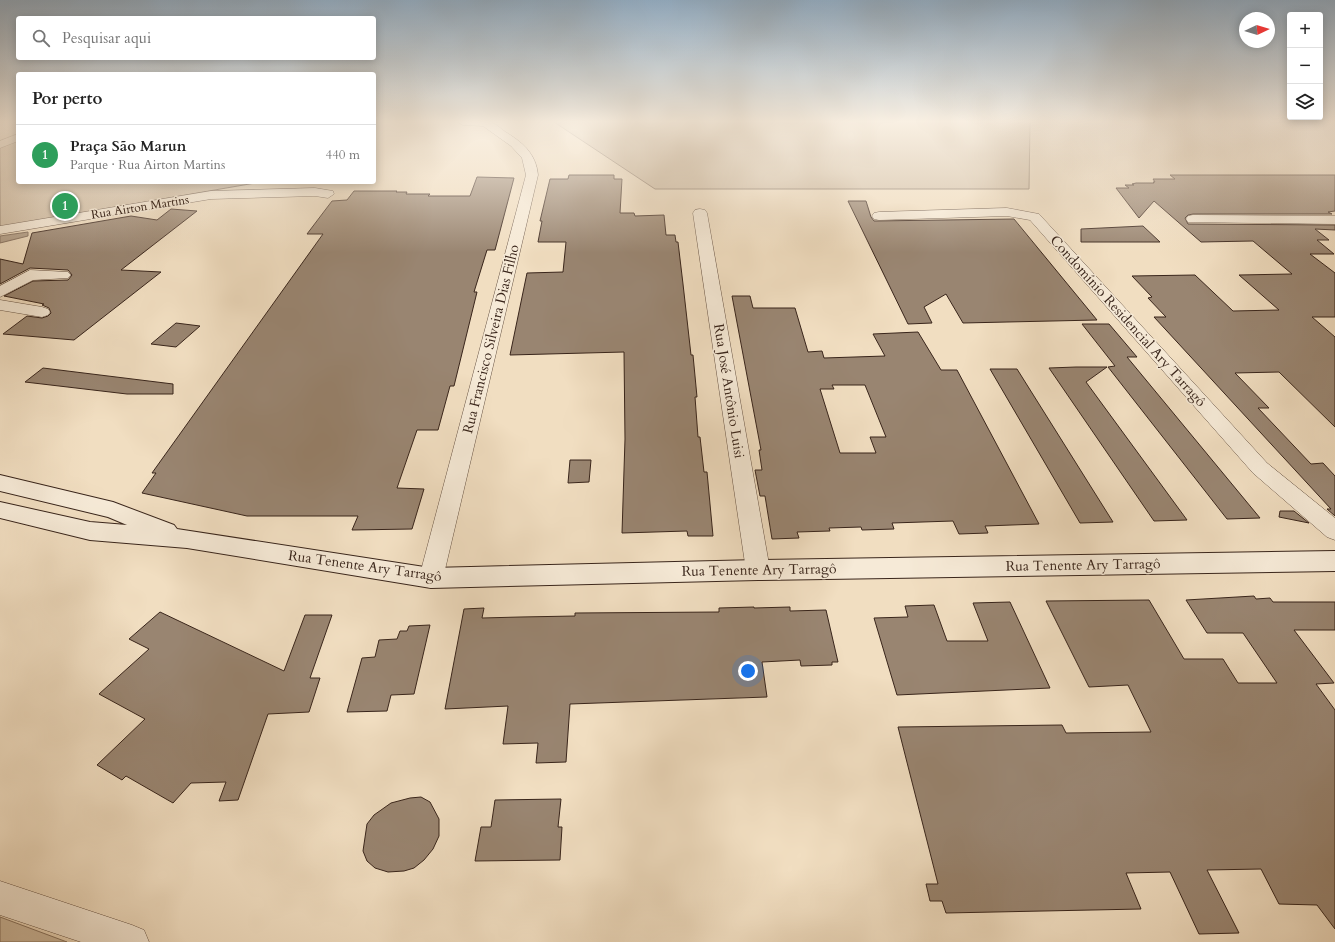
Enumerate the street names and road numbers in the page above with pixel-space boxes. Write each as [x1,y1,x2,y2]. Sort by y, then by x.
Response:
street label: Rua Airton Martins [90,191,190,223]
street label: Condomínio Residencial Ary Tarragô [1046,231,1210,411]
street label: Rua Francisco Silveira Dias Filho [458,242,524,436]
street label: Rua José Antônio Luisi [709,322,749,460]
street label: Rua Tenente Ary Tarragô [287,546,443,586]
street label: Rua Tenente Ary Tarragô [1005,554,1161,576]
street label: Rua Tenente Ary Tarragô [681,559,837,581]

